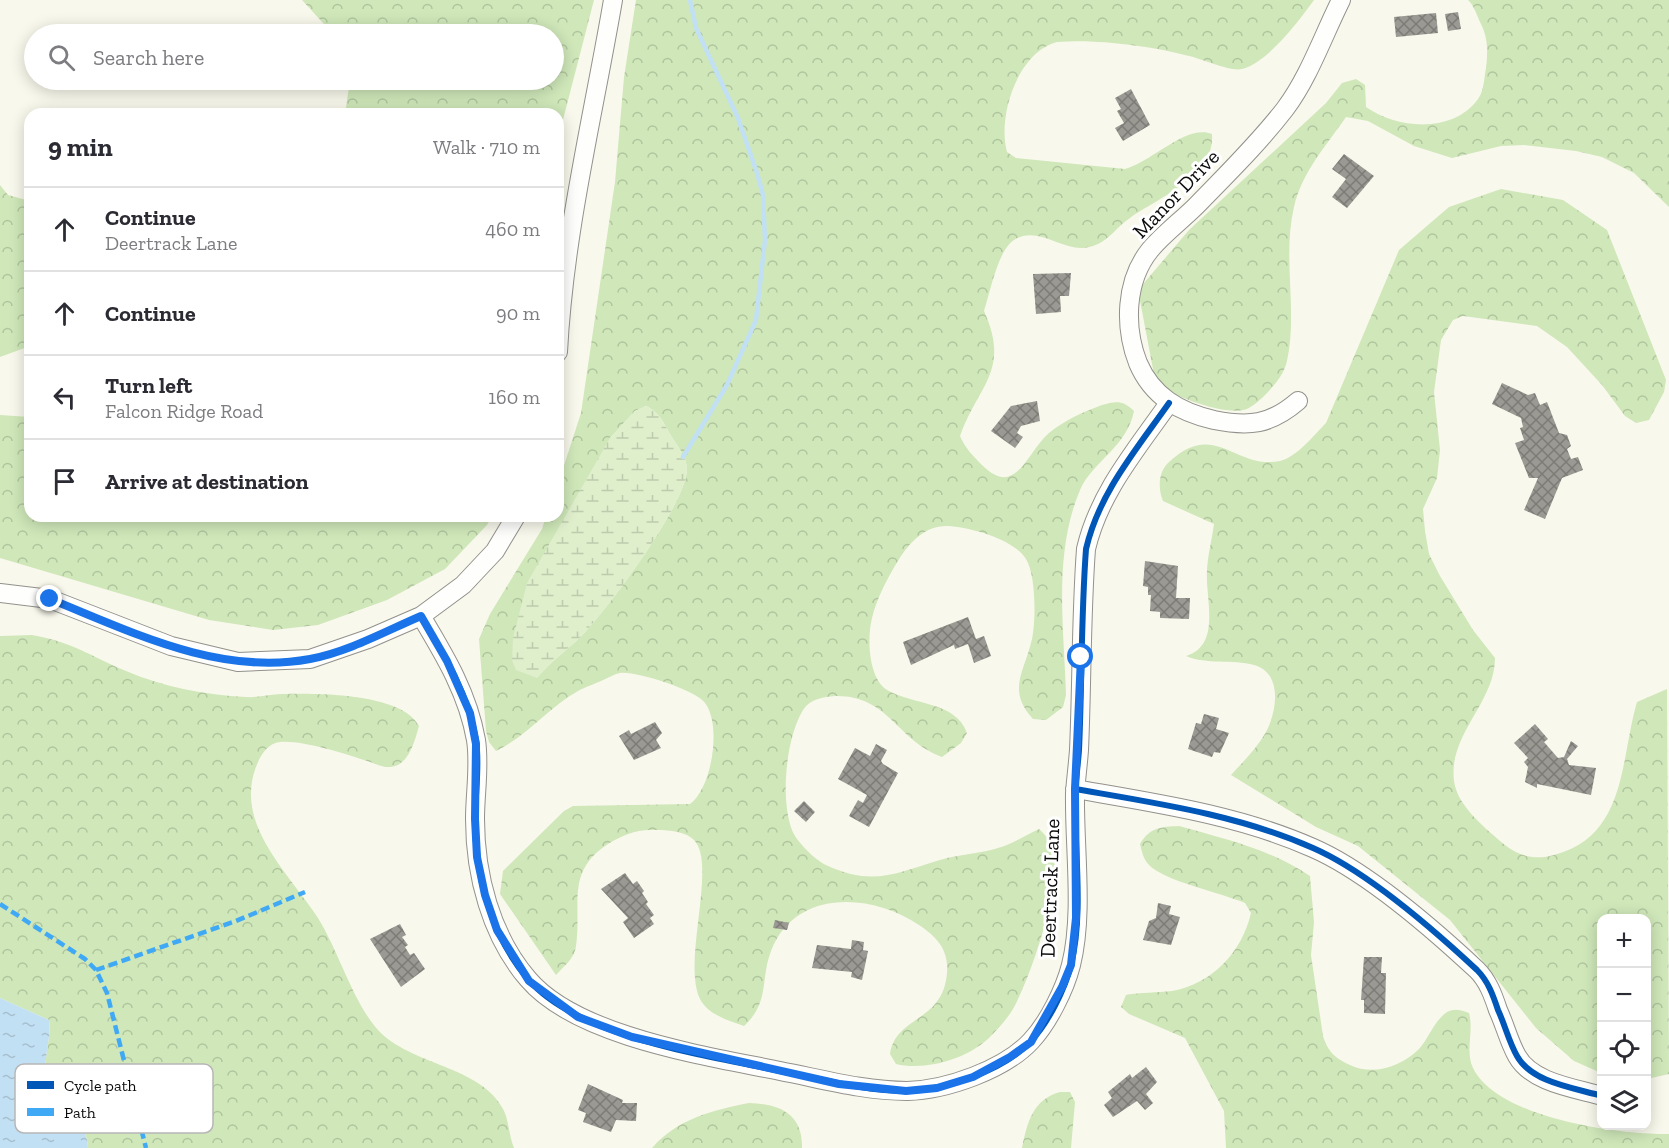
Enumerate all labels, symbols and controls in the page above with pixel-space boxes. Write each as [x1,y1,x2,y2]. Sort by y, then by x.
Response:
search box [24,24,564,90]
icon: search [45,41,78,74]
text: Search here [93,44,204,71]
text: 9 min [48,131,113,163]
text: Walk · 710 m [433,135,540,159]
street label: Manor Drive [1127,144,1224,243]
text: Continue [105,204,196,231]
icon: ahead [48,213,81,246]
text: 460 m [485,217,540,241]
text: Deertrack Lane [105,231,237,255]
icon: ahead [48,297,81,330]
text: Continue [105,300,196,327]
text: 90 m [496,301,540,325]
text: Turn left [105,372,192,399]
icon: left [48,381,81,414]
text: 160 m [488,385,540,409]
text: Falcon Ridge Road [105,399,263,423]
icon: arrive [48,465,81,498]
text: Arrive at destination [105,468,308,495]
route end [36,585,62,611]
route start [1067,643,1093,669]
street label: Deertrack Lane [1035,818,1064,958]
map controls [1597,914,1651,1130]
button: + [1597,914,1651,968]
button: − [1597,968,1651,1022]
button: locate [1597,1022,1651,1076]
legend [15,1064,213,1133]
text: Cycle path [64,1076,137,1095]
button: layers [1597,1076,1651,1130]
text: Path [64,1103,96,1122]

